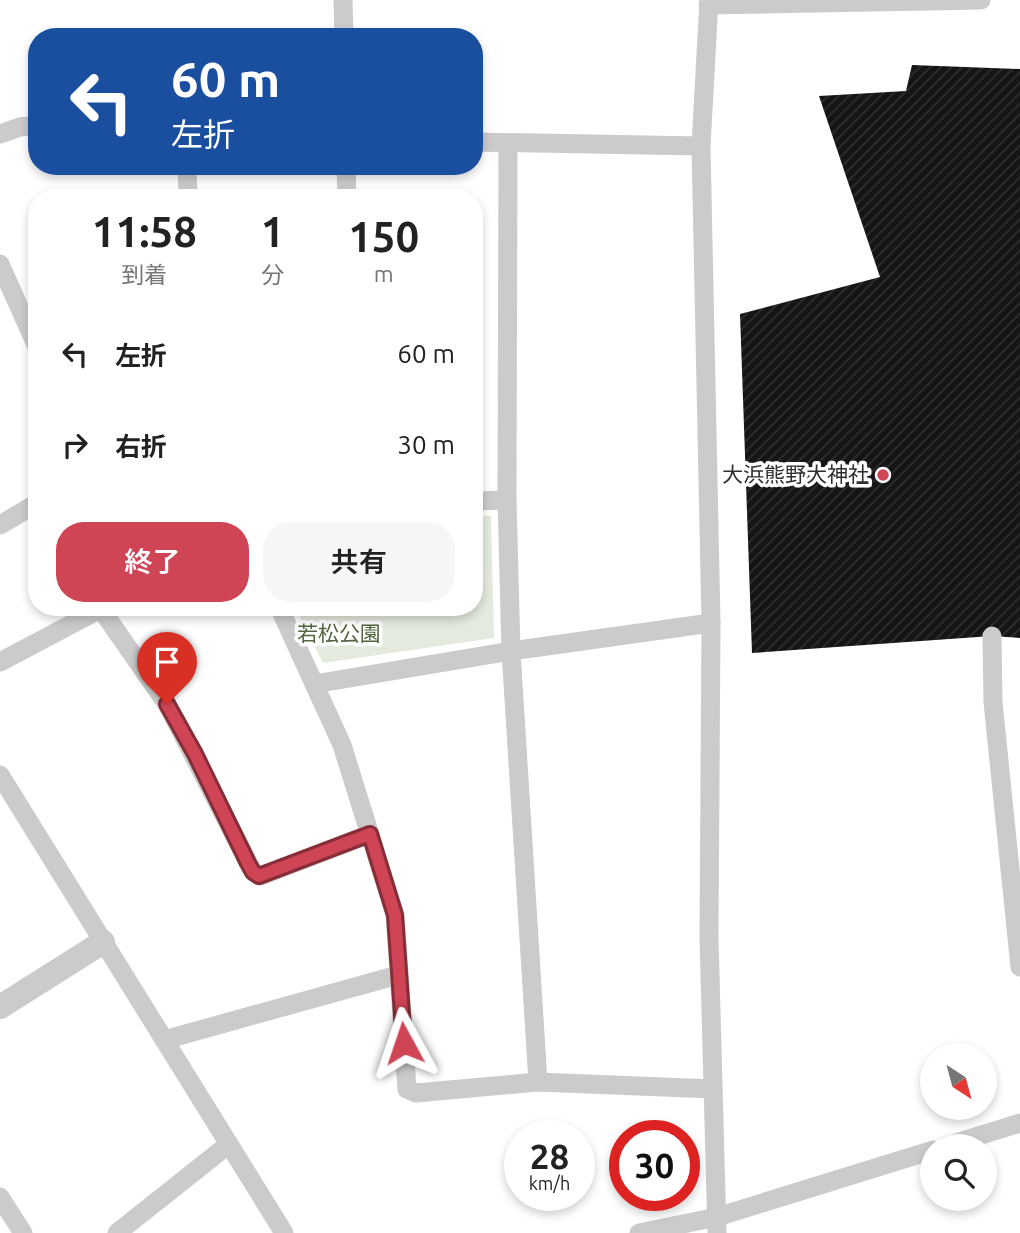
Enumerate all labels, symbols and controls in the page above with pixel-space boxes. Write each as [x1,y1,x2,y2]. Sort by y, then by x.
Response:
text: 60 m [171,51,280,106]
icon: left [56,56,147,147]
text: 左折 [171,116,235,152]
text: 11:58 [92,208,197,255]
text: 1 [261,208,284,255]
text: 150 [348,213,419,260]
text: m [374,261,394,286]
text: 到着 [121,262,167,287]
text: 分 [261,262,284,287]
icon: left [56,335,94,373]
text: 60 m [397,339,455,368]
text: 左折 [115,341,167,370]
icon: right [56,426,94,464]
text: 30 m [397,430,455,459]
text: 右折 [115,432,167,461]
place label: 大浜熊野大神社 [722,462,869,486]
marker: 大浜熊野大神社 [875,467,891,483]
button: 終了 [56,522,249,602]
button: 共有 [263,522,455,602]
park label: 若松公園 [297,621,381,645]
pin [137,632,197,704]
icon: arrive [148,643,186,681]
position arrow [367,1006,441,1080]
north arrow [920,1043,998,1120]
map controls [920,1043,997,1211]
speed limit sign: 30 [609,1120,700,1211]
button: search [920,1134,997,1211]
text: 28 [530,1136,569,1176]
text: km/h [529,1173,570,1193]

